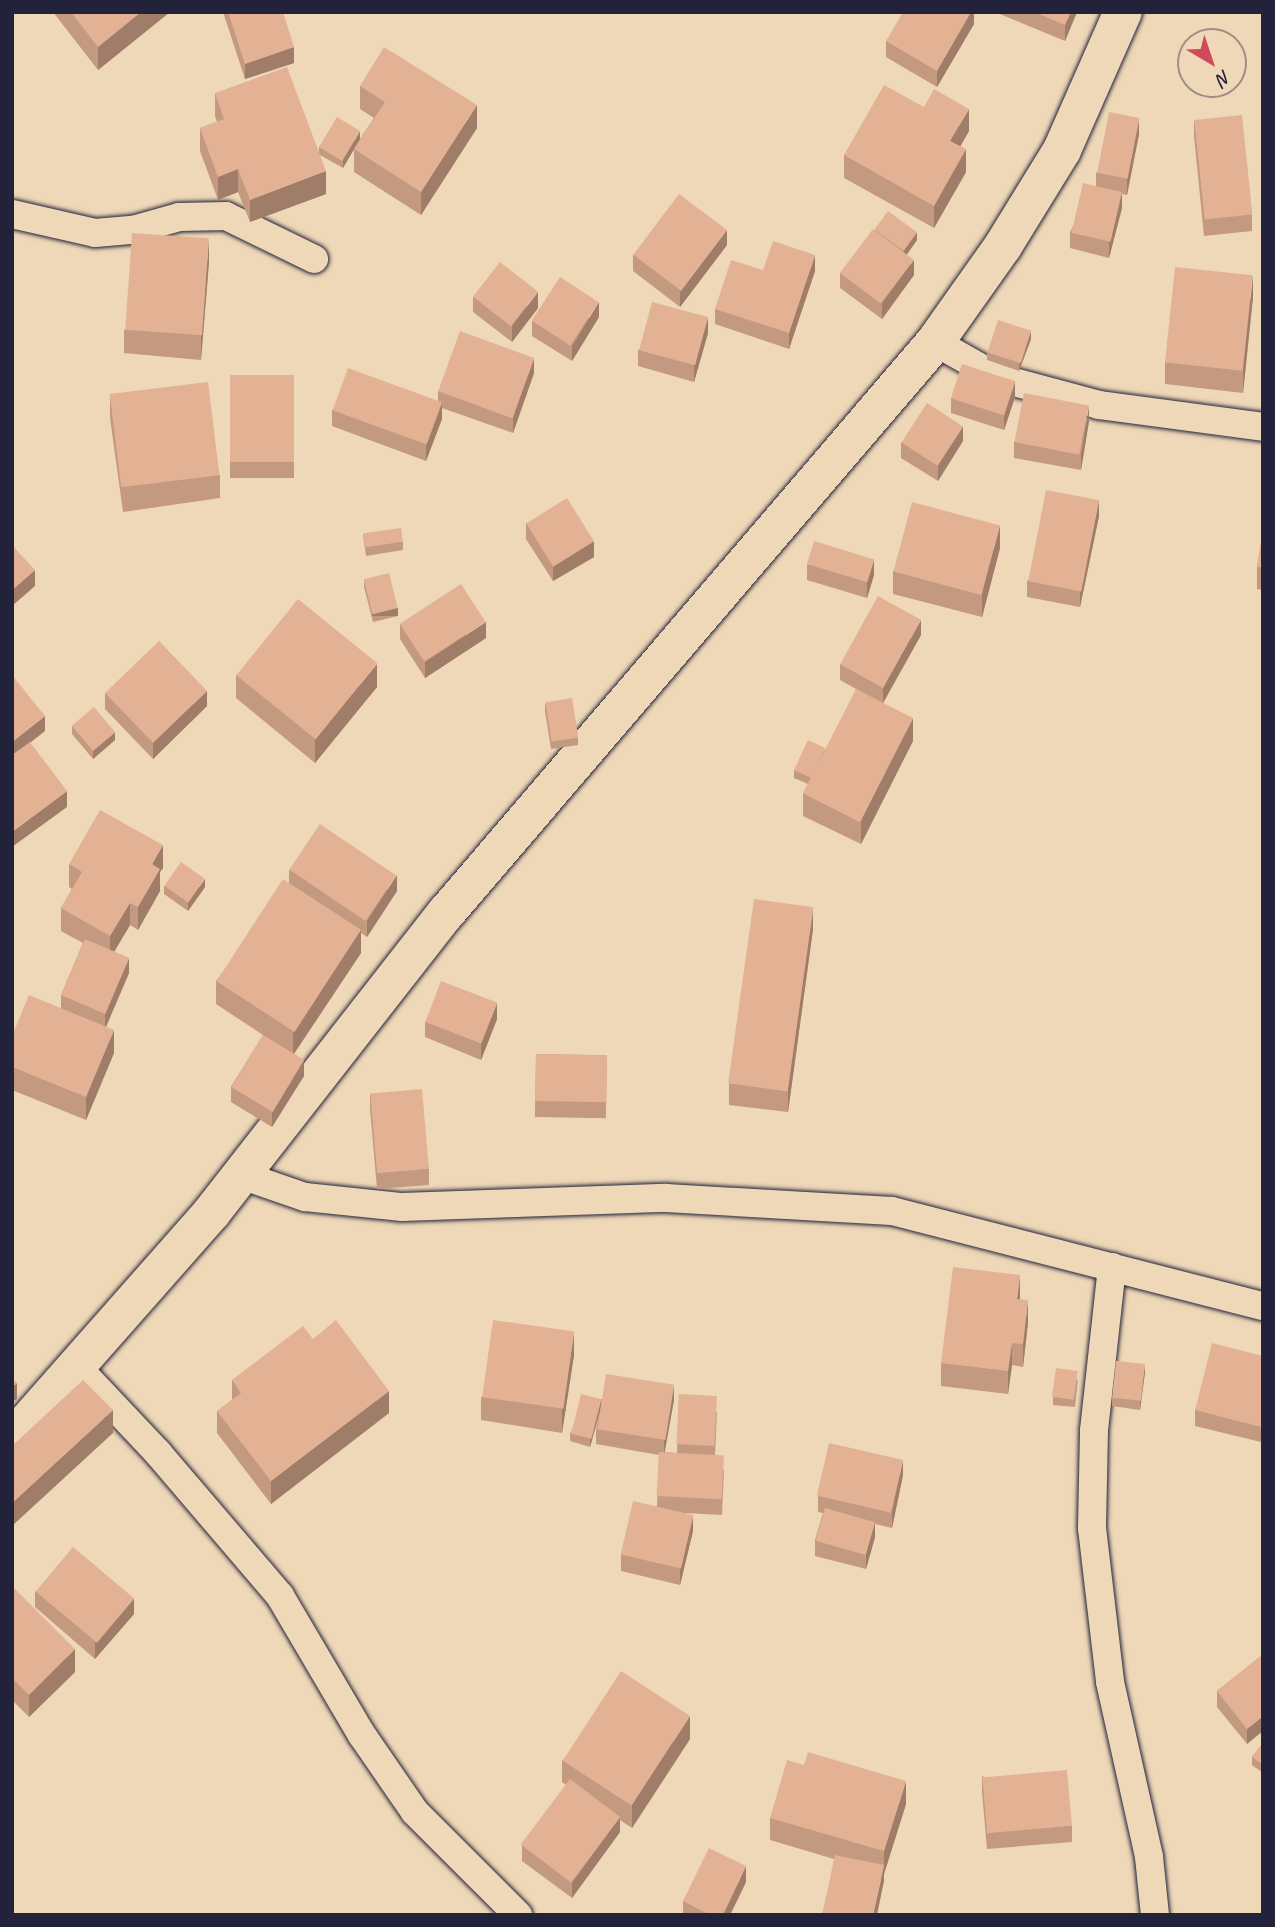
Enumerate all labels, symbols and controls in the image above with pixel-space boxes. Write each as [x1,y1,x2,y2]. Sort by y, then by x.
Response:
north arrow [1177,28,1247,98]
text: N [1212,65,1236,91]

